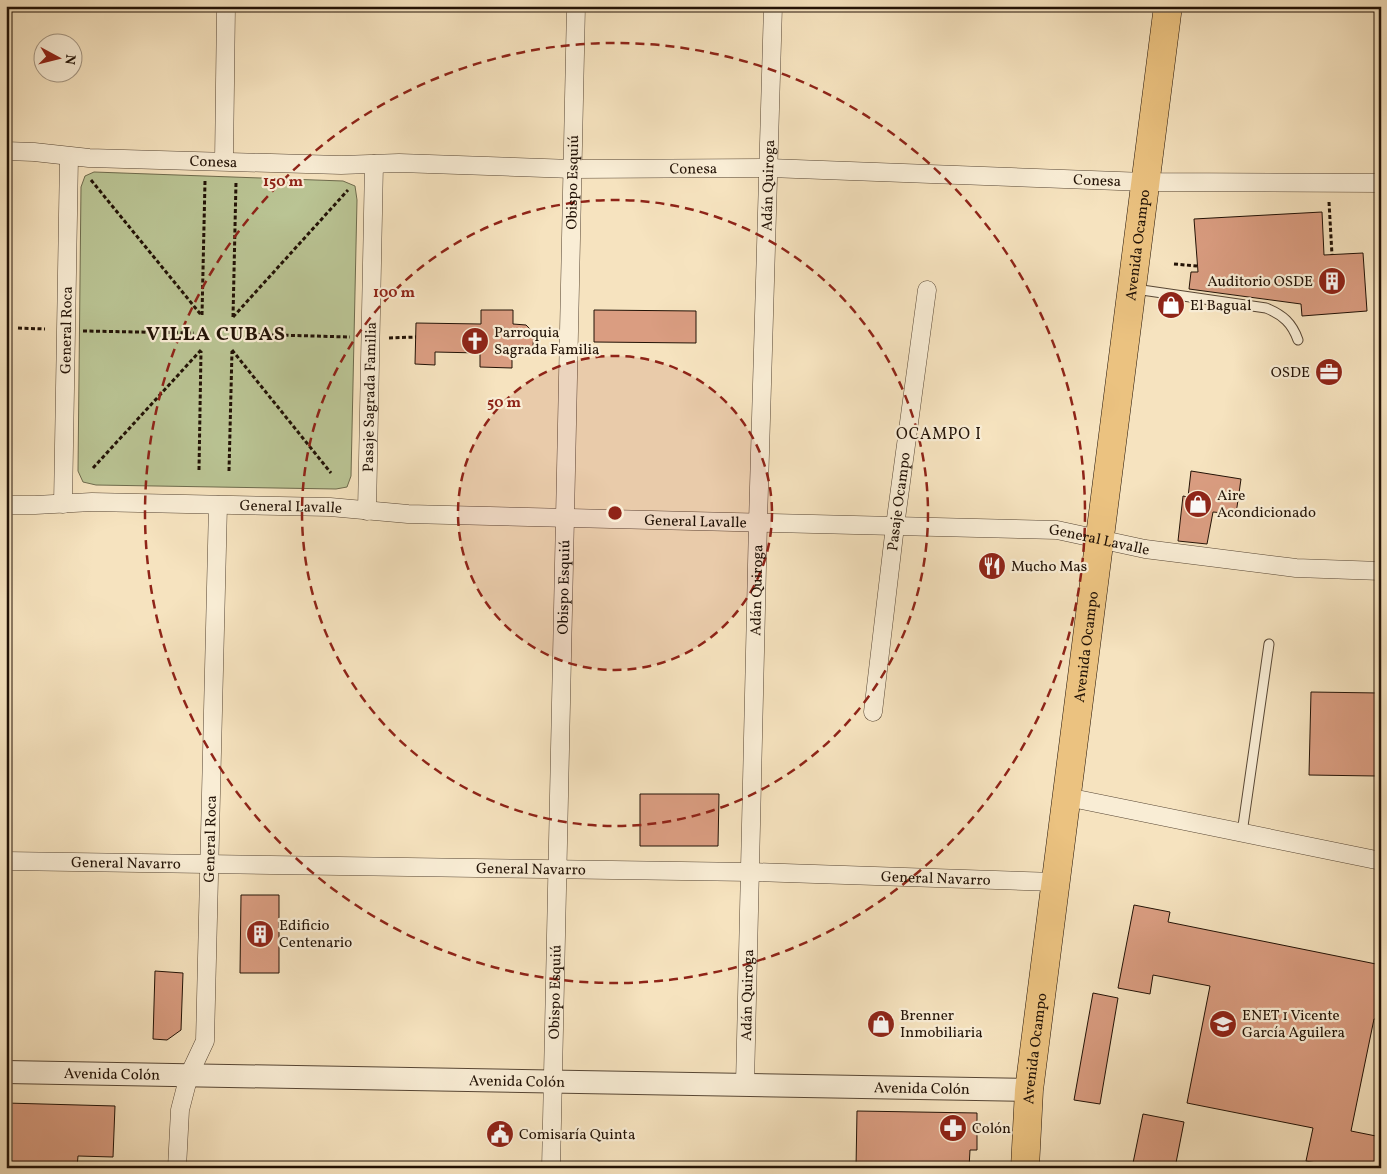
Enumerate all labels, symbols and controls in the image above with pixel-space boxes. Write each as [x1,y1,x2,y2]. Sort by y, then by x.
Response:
north arrow [32,32,82,82]
text: N [59,53,79,66]
street label: Obispo Esquiú [562,135,585,230]
street label: Adán Quiroga [757,139,781,231]
street label: Conesa [189,152,238,174]
street label: Conesa [669,159,717,181]
street label: Conesa [1073,170,1121,193]
text: 150 m [263,172,303,193]
street label: Avenida Ocampo [1121,188,1156,302]
building icon: Auditorio OSDE [1317,266,1347,296]
place label: Auditorio OSDE [1207,272,1313,293]
text: 100 m [373,283,416,304]
street label: General Roca [56,286,79,374]
shop icon: El Bagual [1156,290,1186,320]
place label: El Bagual [1190,296,1251,317]
district label: VILLA CUBAS [146,321,286,349]
street label: Pasaje Sagrada Familia [359,322,383,472]
place label: Parroquia Sagrada Familia [494,323,600,361]
church icon: Parroquia Sagrada Familia [460,326,490,356]
office icon: OSDE [1314,357,1344,387]
place label: OSDE [1271,363,1310,384]
text: 50 m [487,393,521,414]
district label: OCAMPO I [896,424,982,446]
street label: Pasaje Ocampo [883,451,917,552]
place label: Aire Acondicionado [1217,486,1316,524]
shop icon: Aire Acondicionado [1183,489,1213,519]
street label: General Lavalle [239,496,343,520]
centre of rings [606,504,624,522]
street label: General Lavalle [644,511,747,534]
street label: General Lavalle [1049,521,1151,561]
street label: Obispo Esquiú [553,540,577,635]
street label: Adán Quiroga [746,544,769,636]
restaurant icon: Mucho Mas [977,551,1007,581]
place label: Mucho Mas [1011,557,1087,578]
street label: Avenida Ocampo [1070,590,1105,704]
street label: General Roca [200,795,223,883]
street label: General Navarro [71,853,181,876]
street label: General Navarro [476,859,586,882]
street label: General Navarro [881,867,991,892]
place label: Edificio Centenario [279,916,352,954]
building icon: Edificio Centenario [245,919,275,949]
street label: Obispo Esquiú [545,944,568,1040]
street label: Adán Quiroga [737,949,760,1041]
street label: Avenida Ocampo [1019,992,1053,1105]
place label: Brenner Inmobiliaria [900,1006,983,1044]
place label: ENET 1 Vicente García Aguilera [1242,1006,1345,1044]
shop icon: Brenner Inmobiliaria [866,1009,896,1039]
school or university icon: ENET 1 Vicente García Aguilera [1208,1009,1238,1039]
street label: Avenida Colón [64,1064,160,1087]
street label: Avenida Colón [469,1071,565,1094]
street label: Avenida Colón [874,1078,970,1101]
pharmacy icon: Colón [938,1113,968,1143]
public building icon: Comisaría Quinta [485,1119,515,1149]
place label: Colón [972,1119,1011,1140]
place label: Comisaría Quinta [519,1125,635,1146]

